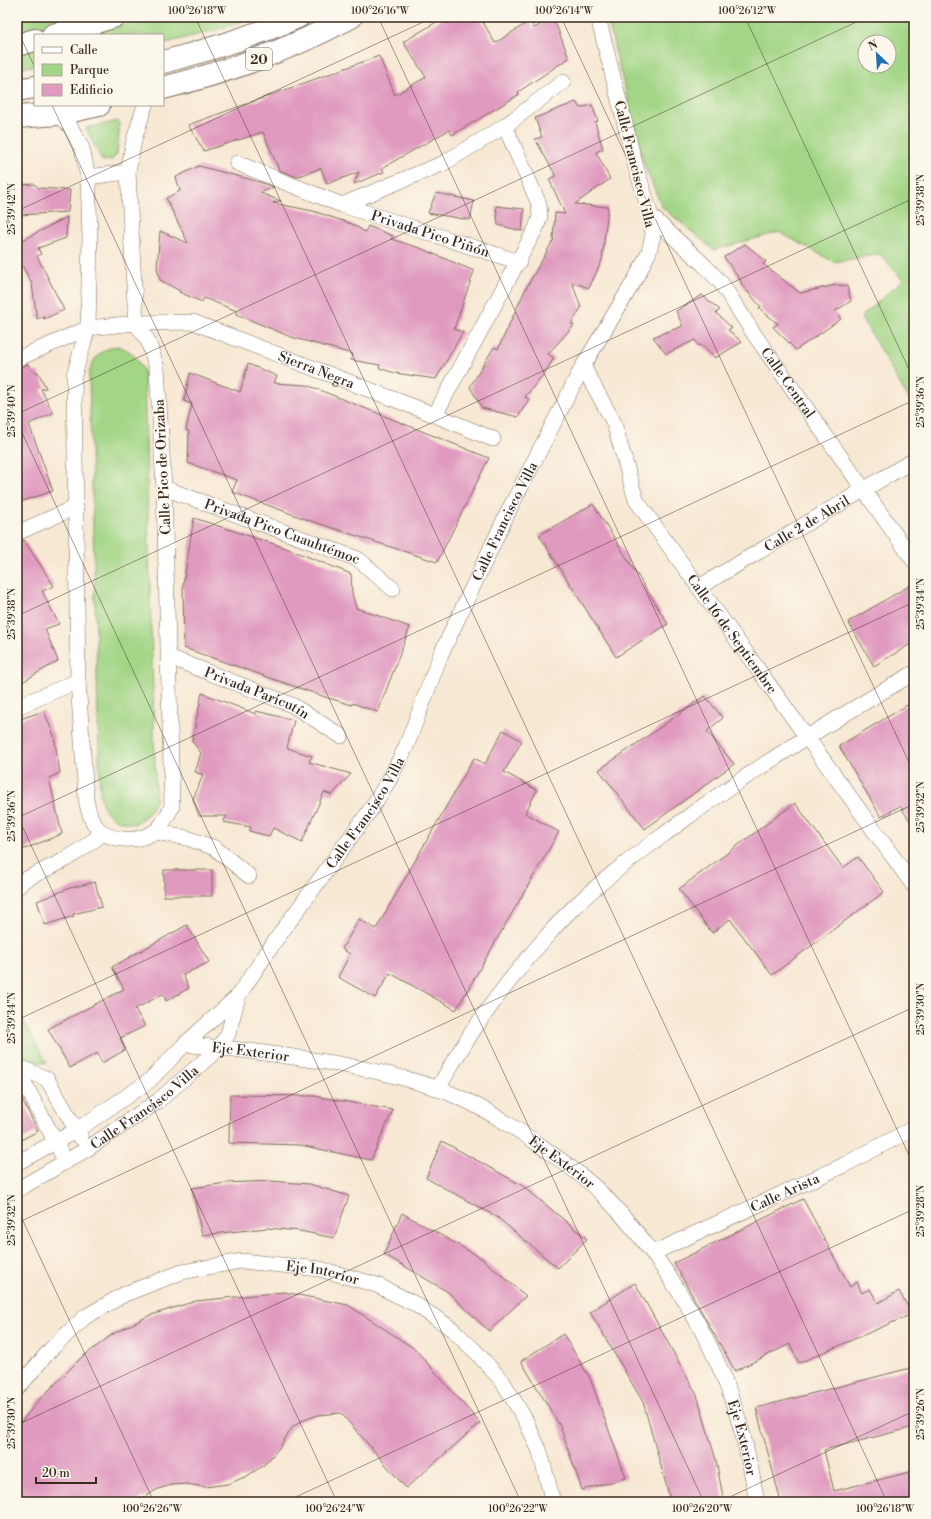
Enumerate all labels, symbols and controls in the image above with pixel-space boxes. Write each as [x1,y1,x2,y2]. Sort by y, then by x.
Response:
text: 100°26'18"W [168,5,227,17]
text: 100°26'16"W [351,5,410,17]
text: 100°26'14"W [535,5,594,17]
text: 100°26'12"W [718,5,777,17]
legend [34,34,164,106]
north arrow [857,34,897,74]
text: N [866,38,880,54]
text: Calle [70,43,97,58]
road number: 20 [246,48,272,70]
text: Parque [70,63,109,78]
text: Edificio [70,83,113,98]
street label: Calle Francisco Villa [610,99,659,230]
text: 25°39'38"N [915,174,927,226]
text: 25°39'42"N [6,183,18,235]
street label: Privada Pico Piñón [369,207,492,262]
street label: Calle Central [756,344,818,422]
street label: Sierra Negra [275,348,358,393]
text: 25°39'36"N [915,376,927,428]
text: 25°39'40"N [6,384,18,437]
street label: Calle Pico de Orizaba [150,398,176,535]
street label: Calle Francisco Villa [469,458,543,584]
street label: Calle 2 de Abril [761,492,853,557]
street label: Privada Pico Cuauhtémoc [202,495,362,569]
street label: Calle 16 de Septiembre [683,571,781,698]
text: 25°39'34"N [915,578,927,630]
text: 25°39'38"N [6,588,18,640]
street label: Privada Paricutín [202,664,313,724]
street label: Calle Francisco Villa [323,753,410,873]
text: 25°39'32"N [915,781,927,833]
text: 25°39'36"N [6,790,18,842]
text: 25°39'30"N [915,982,927,1035]
text: 25°39'34"N [6,992,18,1044]
street label: Eje Exterior [211,1039,290,1066]
street label: Calle Francisco Villa [87,1061,203,1154]
street label: Eje Exterior [525,1132,598,1193]
street label: Calle Arista [748,1169,823,1217]
text: 25°39'28"N [915,1185,927,1237]
text: 25°39'32"N [6,1194,18,1246]
street label: Eje Interior [285,1258,361,1290]
text: 25°39'26"N [915,1388,927,1440]
text: 25°39'30"N [6,1396,18,1449]
street label: Eje Exterior [723,1398,760,1477]
scale bar [36,1459,96,1485]
text: 20 m [42,1466,70,1481]
text: 100°26'26"W [122,1503,183,1515]
text: 100°26'24"W [305,1503,366,1515]
text: 100°26'22"W [488,1503,549,1515]
text: 100°26'20"W [672,1503,733,1515]
text: 100°26'18"W [856,1503,915,1515]

